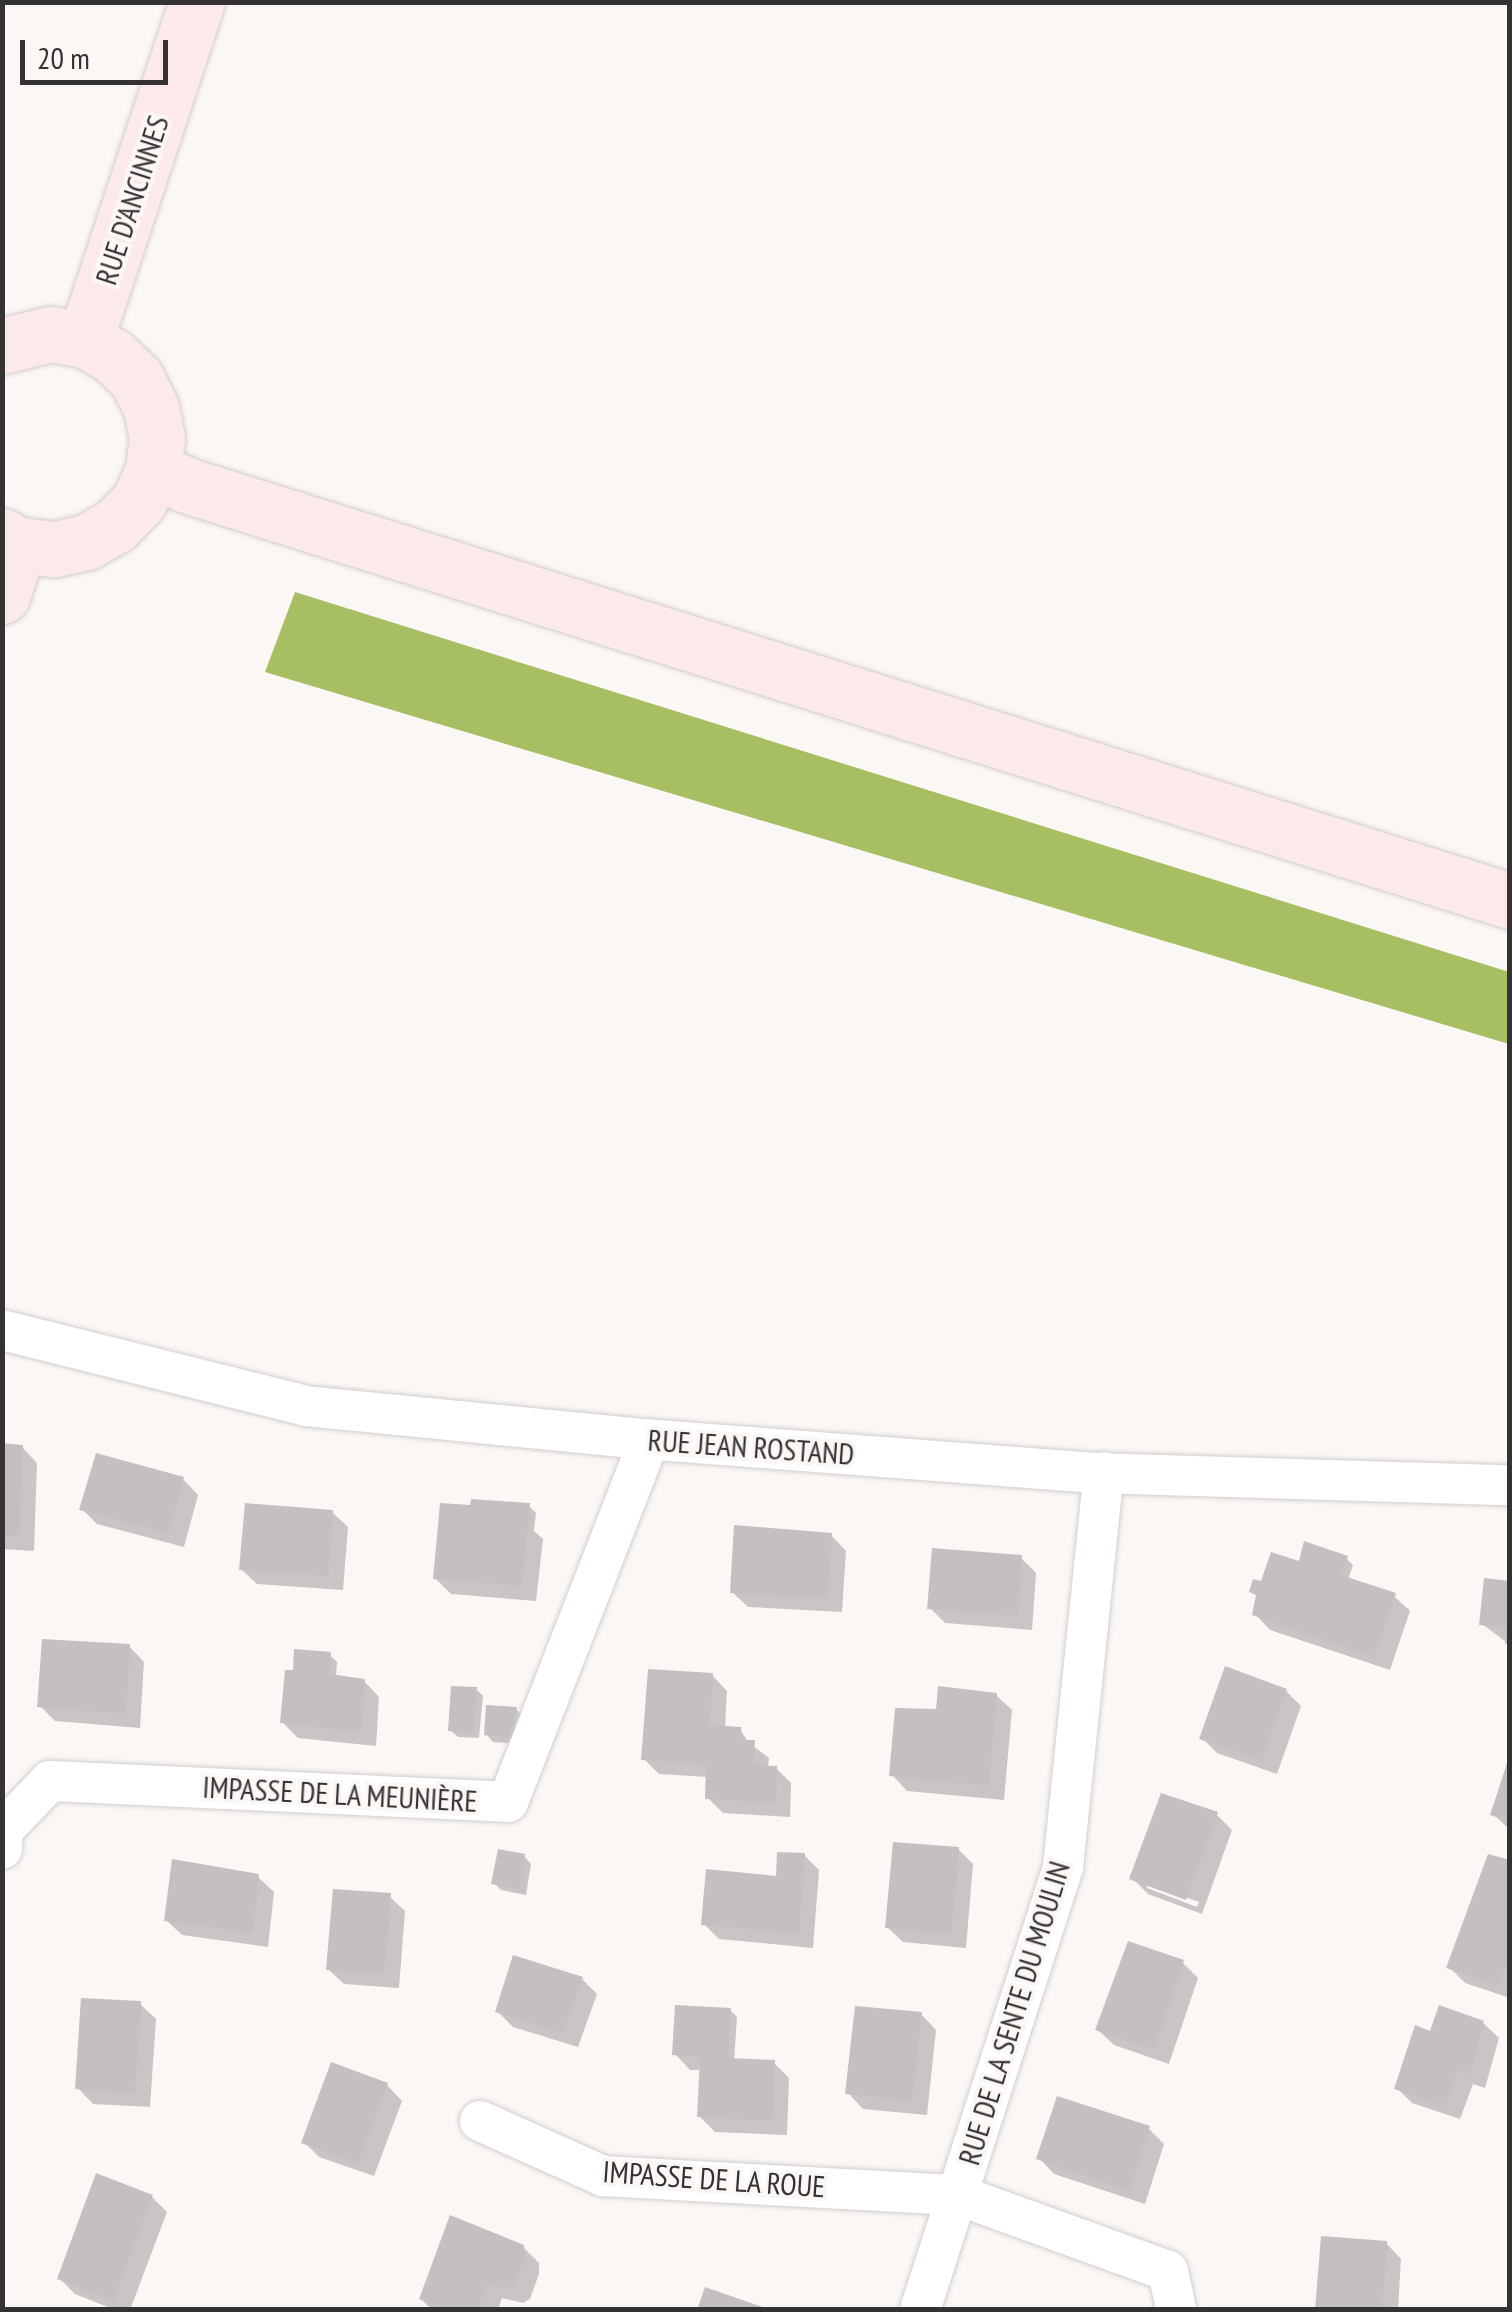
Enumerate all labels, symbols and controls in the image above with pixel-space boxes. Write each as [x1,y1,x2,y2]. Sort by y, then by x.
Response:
scale bar [25,20,172,82]
text: 20 m [37,38,90,77]
street label: RUE D'ANCINNES [88,111,176,289]
street label: RUE JEAN ROSTAND [647,1422,855,1472]
street label: IMPASSE DE LA MEUNIÈRE [201,1769,479,1819]
street label: RUE DE LA SENTE DU MOULIN [951,1856,1077,2170]
street label: IMPASSE DE LA ROUE [601,2153,827,2205]

